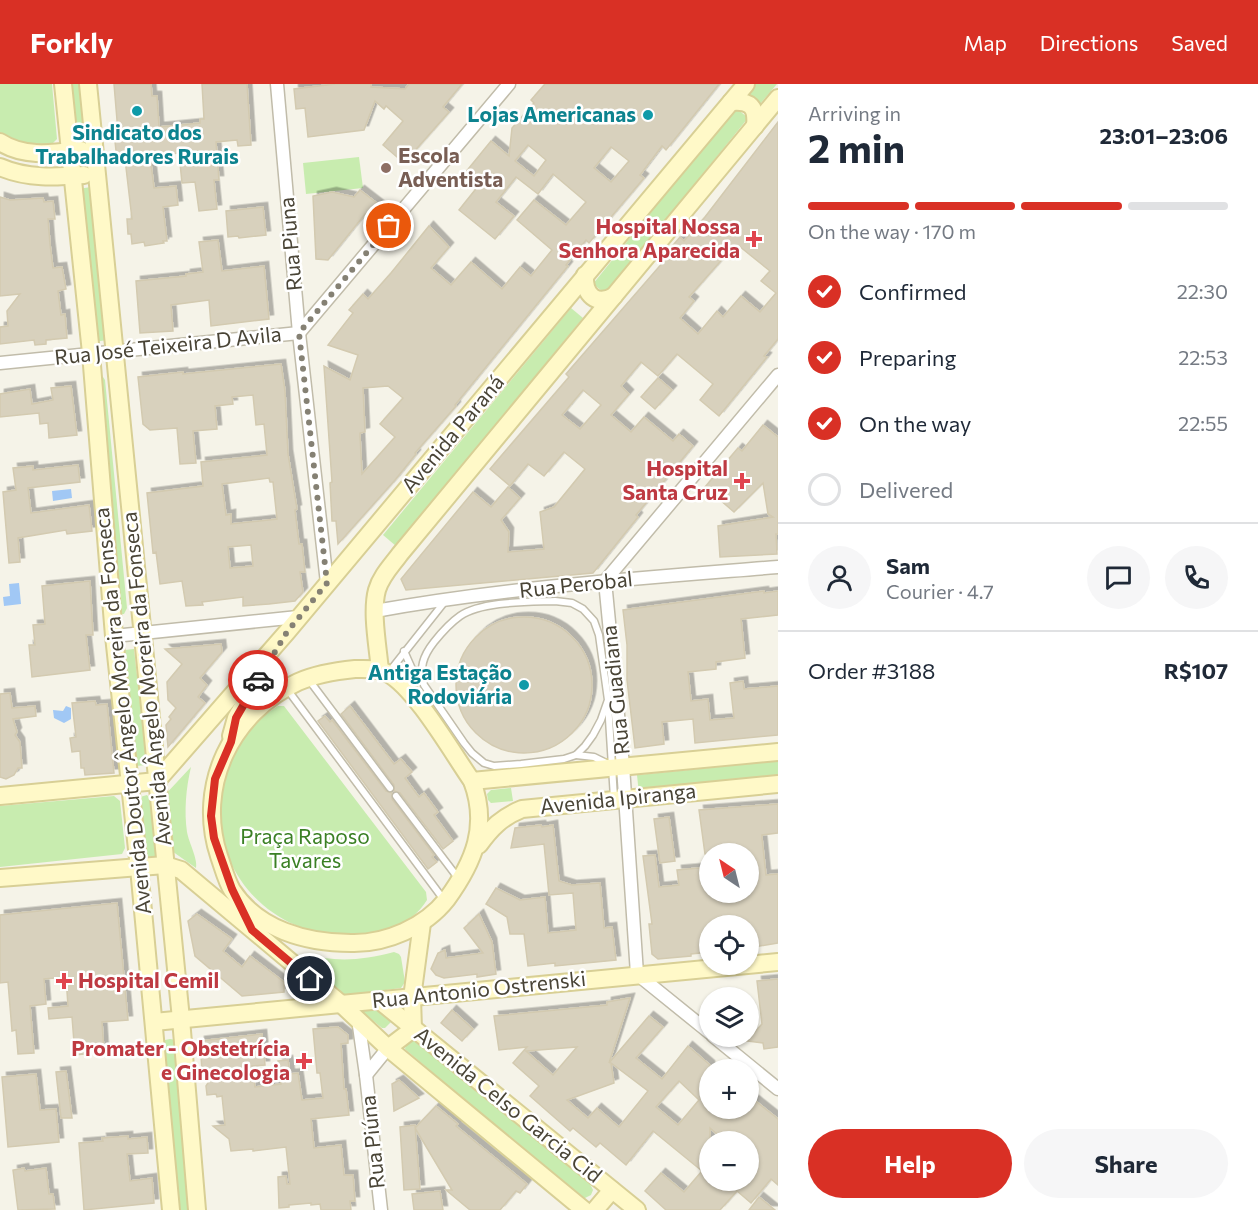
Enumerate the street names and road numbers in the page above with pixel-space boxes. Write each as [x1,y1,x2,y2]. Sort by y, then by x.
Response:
street label: Rua Piuna [273,196,306,292]
street label: Rua José Teixeira D Avila [53,320,283,369]
street label: Avenida Paraná [395,369,508,497]
street label: Avenida Doutor Ângelo Moreira da Fonseca [88,506,155,916]
street label: Avenida Ângelo Moreira da Fonseca [116,511,175,848]
street label: Rua Perobal [518,565,634,602]
street label: Rua Guadiana [595,624,634,756]
street label: Avenida Ipiranga [539,777,697,818]
street label: Rua Antonio Ostrenski [371,965,587,1012]
street label: Avenida Celso Garcia Cid [410,1021,608,1187]
street label: Rua Piúna [354,1094,389,1190]

